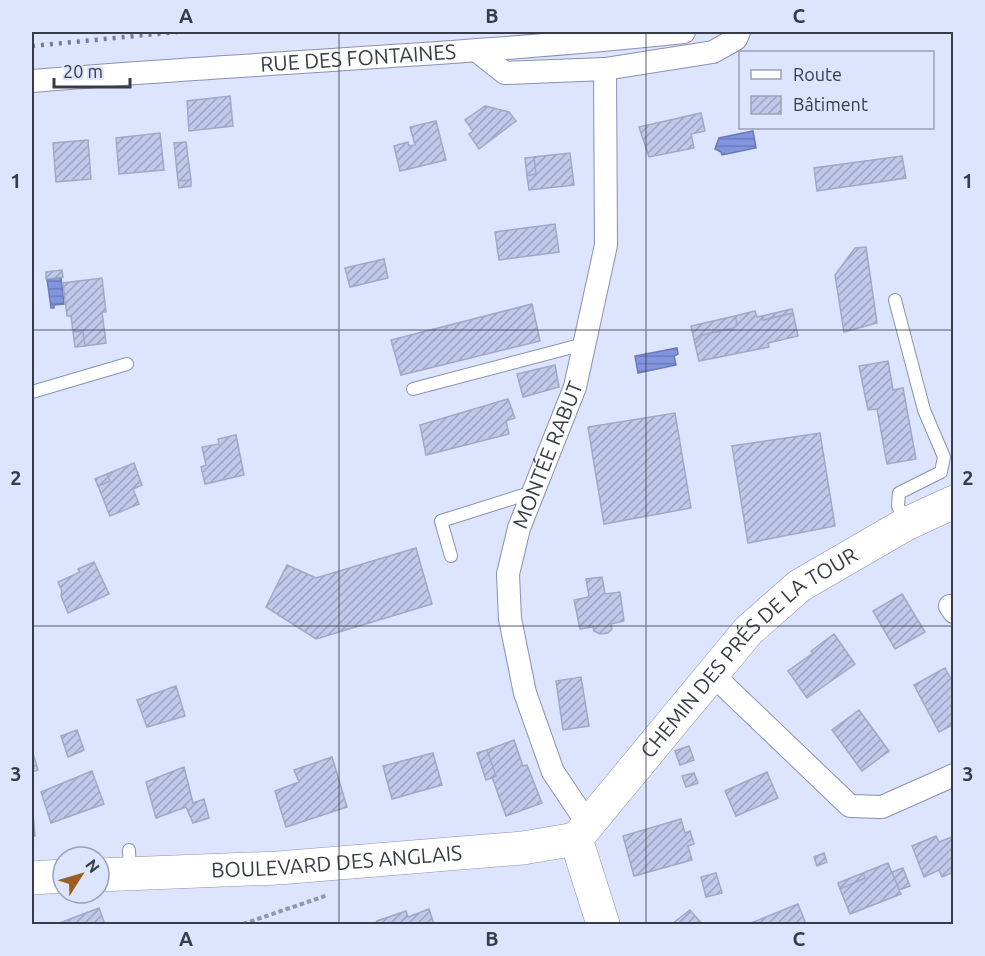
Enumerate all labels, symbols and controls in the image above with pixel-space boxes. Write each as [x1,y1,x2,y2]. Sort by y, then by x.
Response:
text: A [179,4,193,27]
text: B [485,4,499,27]
text: C [793,4,806,27]
street label: RUE DES FONTAINES [259,39,457,76]
scale bar [54,51,130,89]
legend [739,51,934,129]
text: 20 m [63,61,103,81]
text: Route [793,64,842,84]
text: Bâtiment [793,94,868,114]
text: 1 [10,169,22,192]
text: 1 [962,169,974,192]
street label: MONTÉE RABUT [507,377,587,532]
text: 2 [10,466,22,489]
text: 2 [962,466,974,489]
street label: CHEMIN DES PRÉS DE LA TOUR [635,542,861,762]
text: 3 [10,762,22,785]
text: 3 [962,762,974,785]
street label: BOULEVARD DES ANGLAIS [211,840,463,882]
north arrow [51,845,111,905]
text: N [82,856,104,876]
text: A [179,927,193,950]
text: B [485,927,499,950]
text: C [793,927,806,950]

